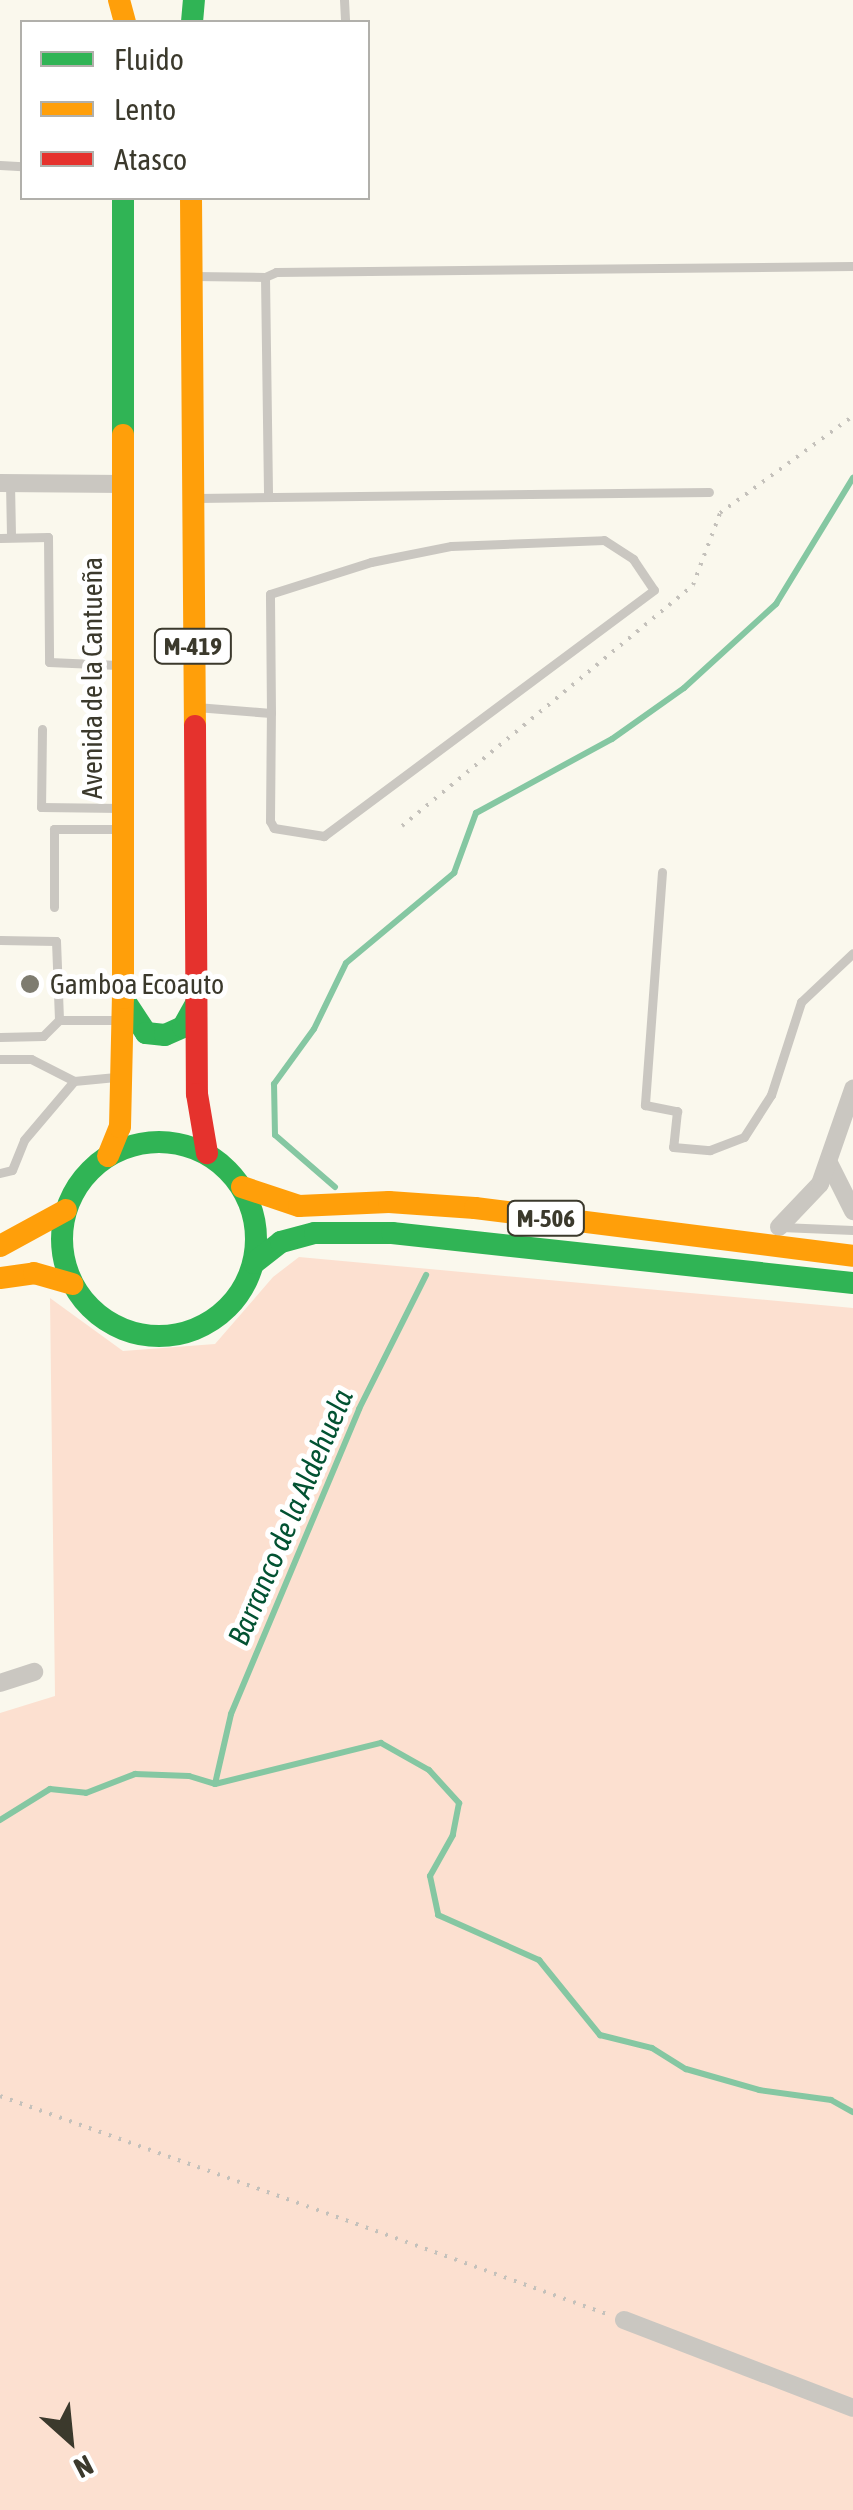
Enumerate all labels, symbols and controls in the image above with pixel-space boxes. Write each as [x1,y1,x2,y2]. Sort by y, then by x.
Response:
legend [20,20,370,200]
text: Fluido [114,42,184,76]
text: Lento [114,92,176,126]
text: Atasco [114,142,187,176]
street label: Avenida de la Cantueña [75,557,109,799]
road number: M-419 [153,626,233,666]
place label: Gamboa Ecoauto [50,967,224,1001]
marker: Gamboa Ecoauto [19,973,41,995]
road number: M-506 [506,1198,586,1238]
water label: Barranco de la Aldehuela [220,1384,360,1650]
north arrow [20,2390,120,2490]
text: N [69,2449,98,2485]

